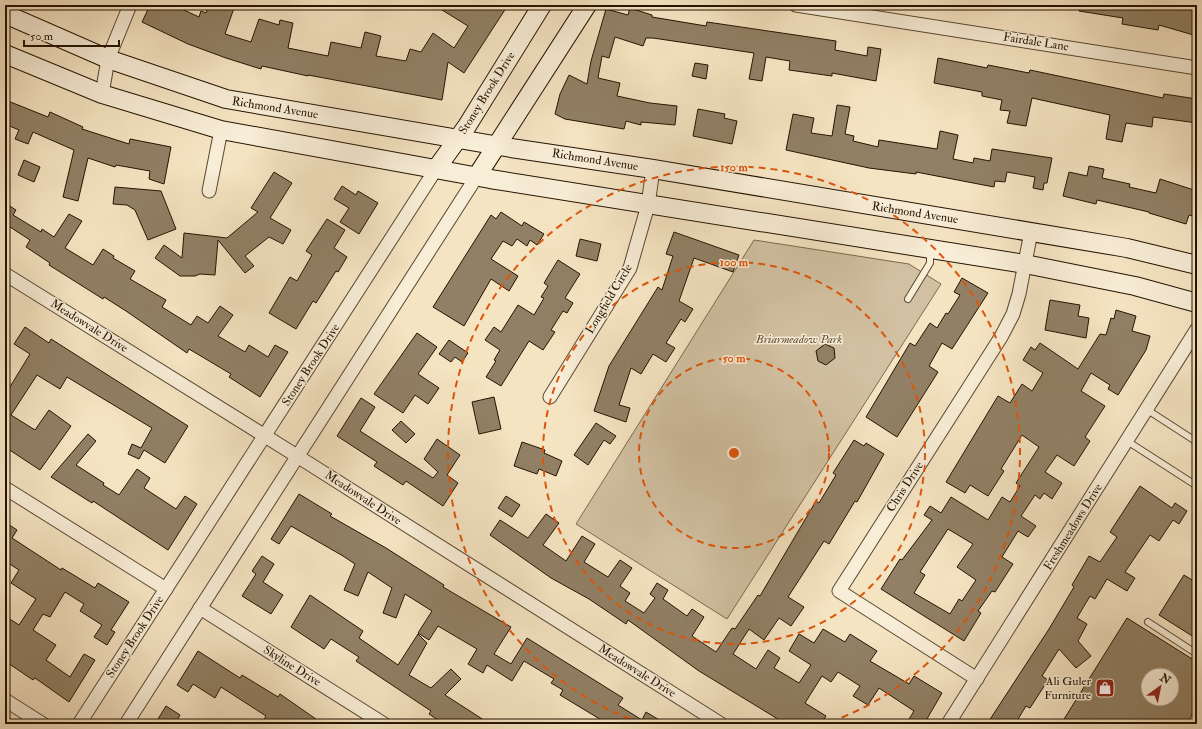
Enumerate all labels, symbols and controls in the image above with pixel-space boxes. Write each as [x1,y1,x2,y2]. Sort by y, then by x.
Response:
scale bar [24,22,119,48]
text: 50 m [30,29,54,44]
street label: Fairdale Lane [1002,29,1070,55]
street label: Stoney Brook Drive [456,49,518,137]
street label: Richmond Avenue [231,94,319,122]
street label: Richmond Avenue [551,146,639,174]
text: 150 m [720,160,748,175]
street label: Richmond Avenue [871,199,959,227]
text: 100 m [720,255,749,270]
street label: Longfield Circle [582,261,636,337]
street label: Meadowvale Drive [48,296,130,356]
street label: Stoney Brook Drive [279,321,343,409]
park label: Briarmeadow Park [755,332,842,347]
text: 50 m [722,351,746,366]
centre of rings [727,446,741,460]
street label: Chris Drive [883,459,927,515]
street label: Meadowvale Drive [322,468,404,528]
street label: Freshmeadows Drive [1040,481,1106,573]
street label: Stoney Brook Drive [103,593,167,681]
street label: Meadowvale Drive [596,641,678,701]
street label: Skyline Drive [260,642,324,690]
north arrow [1140,667,1180,707]
text: N [1157,670,1174,688]
place label: Ali Guler Furniture [1044,674,1092,703]
shop icon: Ali Guler Furniture [1094,677,1116,699]

